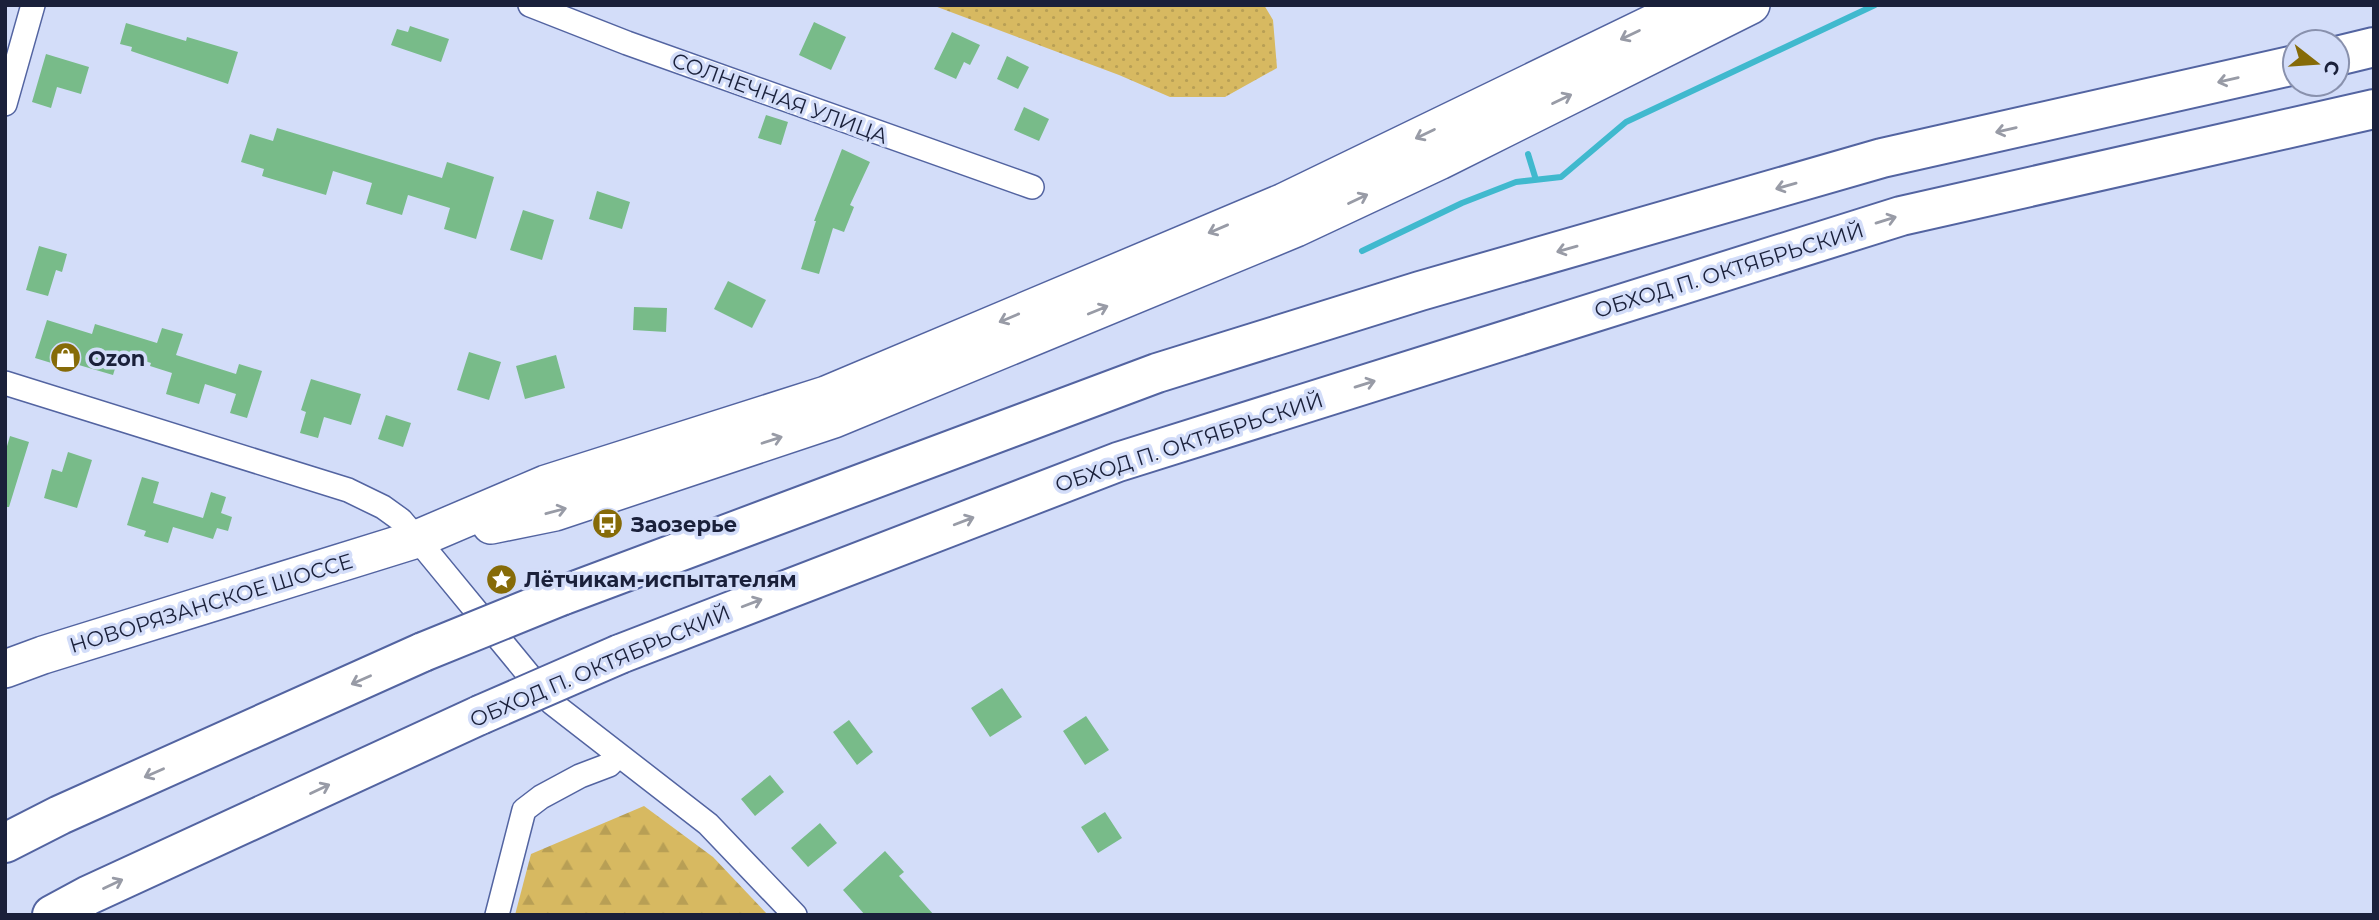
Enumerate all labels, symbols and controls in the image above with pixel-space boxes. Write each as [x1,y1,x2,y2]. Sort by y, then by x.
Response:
north arrow [2281,28,2351,98]
one-way arrow [1620,29,1641,42]
street label: СОЛНЕЧНАЯ УЛИЦА [669,47,892,149]
text: С [2319,58,2345,78]
one-way arrow [2217,74,2240,87]
one-way arrow [1551,92,1572,106]
one-way arrow [1995,124,2018,137]
one-way arrow [1415,128,1436,142]
one-way arrow [1775,180,1797,193]
one-way arrow [1347,192,1368,205]
one-way arrow [1874,213,1896,226]
street label: ОБХОД П. ОКТЯБРЬСКИЙ [1591,217,1867,323]
one-way arrow [1208,223,1230,236]
one-way arrow [1557,243,1579,256]
one-way arrow [1086,303,1108,316]
one-way arrow [999,312,1020,325]
shop icon: Ozon [48,341,82,375]
place label: Ozon [88,346,145,371]
one-way arrow [1354,377,1376,390]
street label: ОБХОД П. ОКТЯБРЬСКИЙ [1052,387,1326,497]
one-way arrow [761,432,783,445]
one-way arrow [545,504,567,517]
bus stop icon: Заозерье [591,507,625,541]
place label: Заозерье [630,512,737,537]
one-way arrow [953,514,975,527]
street label: НОВОРЯЗАНСКОЕ ШОССЕ [66,548,356,658]
place icon: Лётчикам-испытателям [484,562,518,596]
place label: Лётчикам-испытателям [524,567,797,592]
one-way arrow [741,596,762,609]
street label: ОБХОД П. ОКТЯБРЬСКИЙ [466,600,734,732]
one-way arrow [351,674,372,687]
one-way arrow [143,767,165,780]
one-way arrow [308,782,330,795]
one-way arrow [102,877,123,890]

